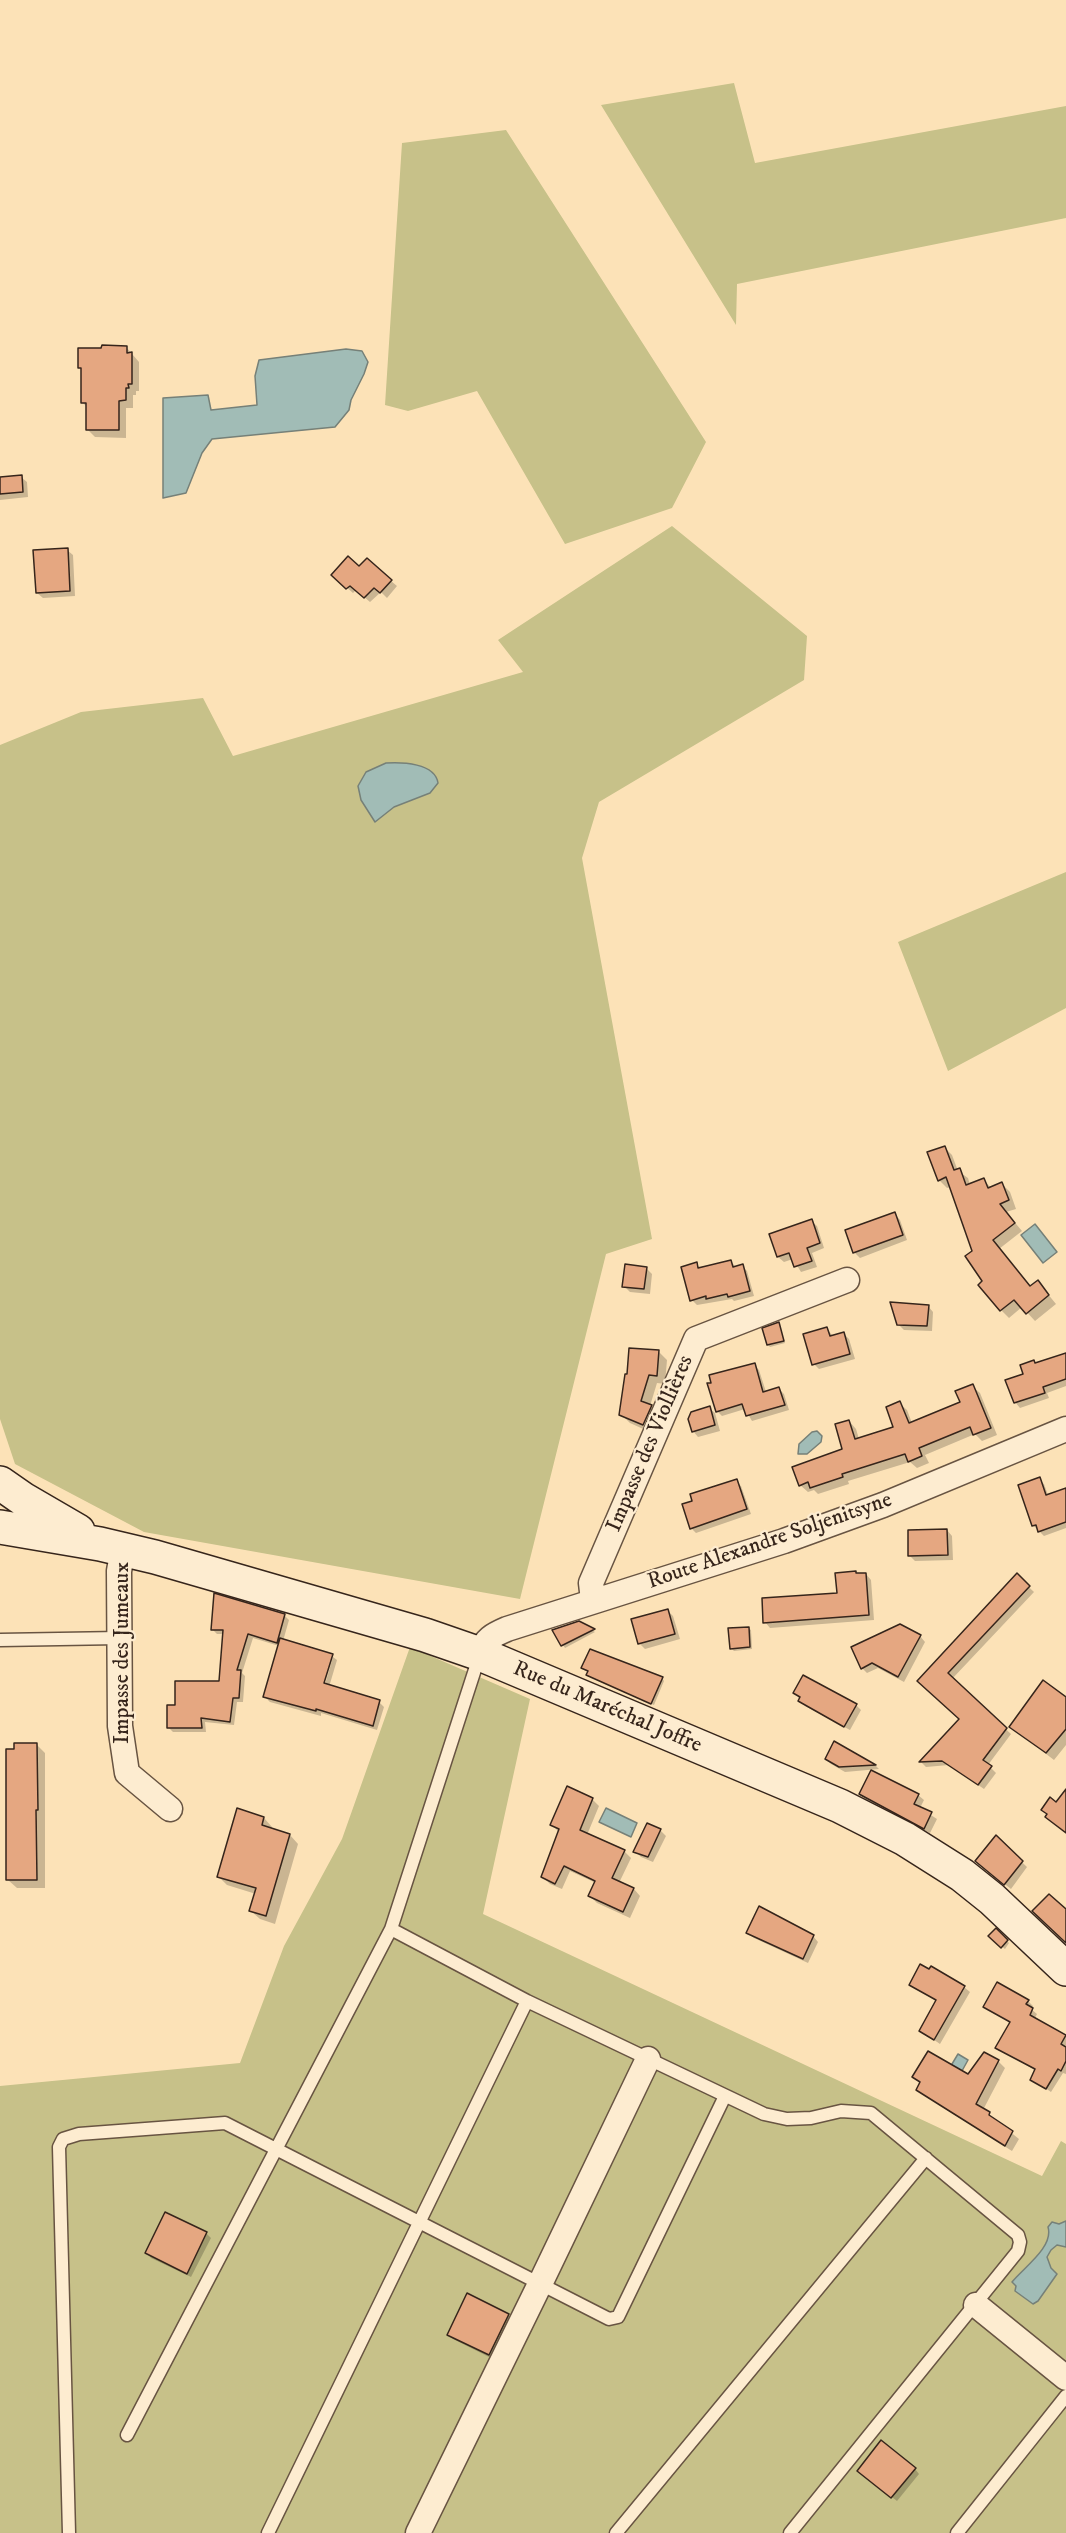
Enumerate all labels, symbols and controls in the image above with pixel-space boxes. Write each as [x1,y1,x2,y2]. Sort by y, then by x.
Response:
street label: Impasse des Viollières [602,1352,700,1536]
street label: Route Alexandre Soljenitsyne [644,1488,896,1596]
street label: Impasse des Jumeaux [110,1562,136,1744]
street label: Rue du Maréchal Joffre [509,1656,705,1760]

